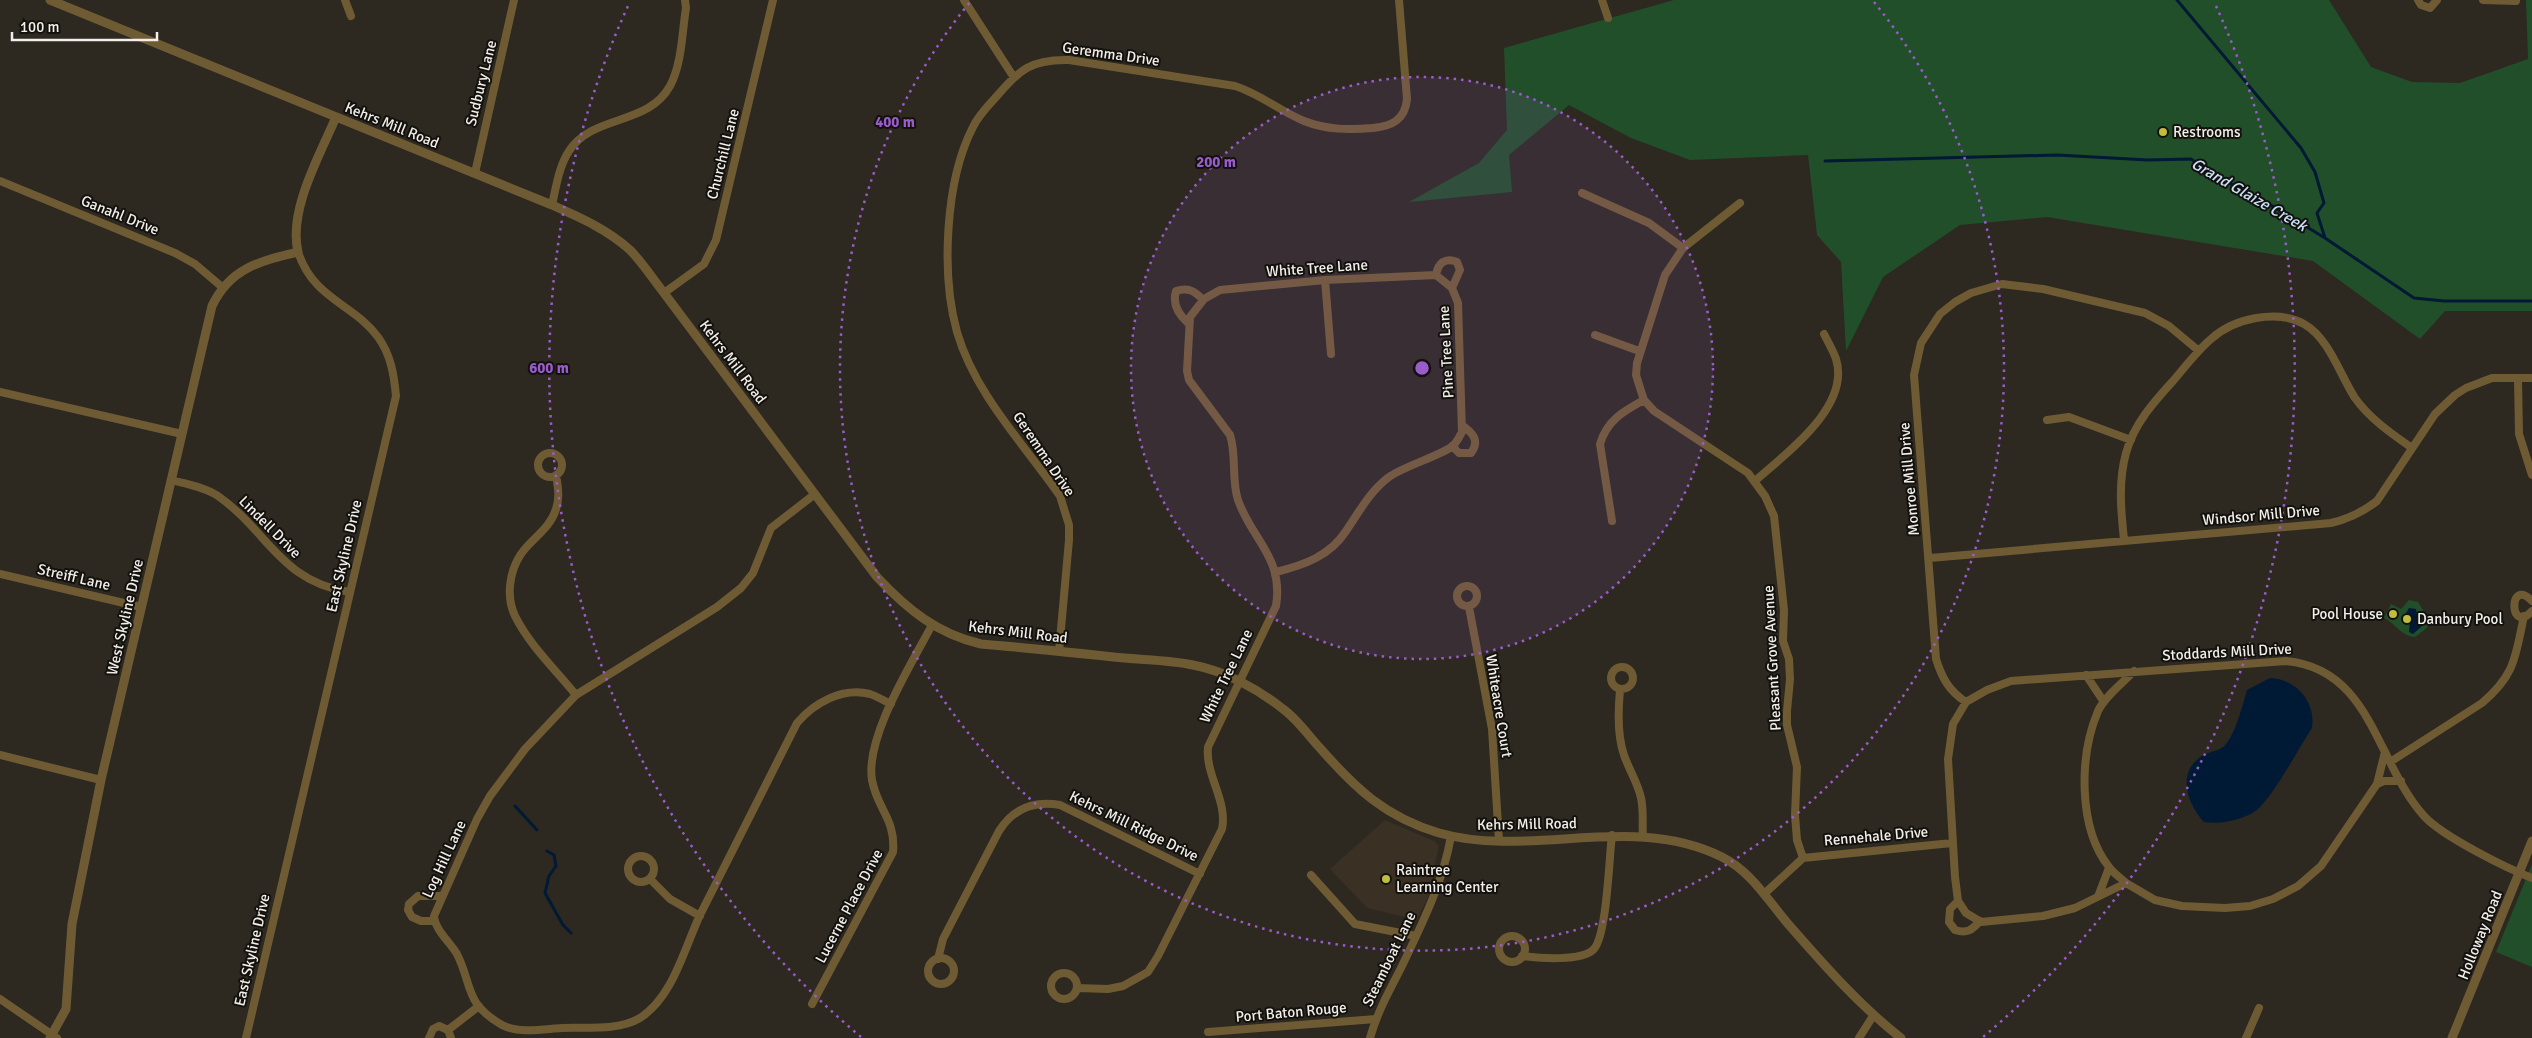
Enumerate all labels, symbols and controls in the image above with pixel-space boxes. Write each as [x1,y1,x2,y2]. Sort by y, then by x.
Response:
scale bar [12,10,158,42]
text: 100 m [20,18,60,36]
street label: Sudbury Lane [462,38,500,128]
street label: Geremma Drive [1061,38,1161,70]
street label: Kehrs Mill Road [342,98,442,152]
street label: Churchill Lane [703,107,743,201]
text: 400 m [875,113,915,131]
place label: Restrooms [2173,123,2241,141]
marker: Restrooms [2157,126,2169,138]
text: 200 m [1196,153,1236,171]
water label: Grand Glaize Creek [2188,154,2312,237]
street label: Ganahl Drive [78,191,162,239]
street label: White Tree Lane [1265,255,1369,281]
street label: Pine Tree Lane [1435,305,1457,399]
street label: Kehrs Mill Road [696,317,770,407]
text: 600 m [529,359,569,377]
centre of rings [1413,359,1431,377]
street label: Geremma Drive [1009,408,1079,500]
street label: Monroe Mill Drive [1895,422,1923,536]
street label: Lindell Drive [235,492,305,562]
street label: East Skyline Drive [322,498,366,614]
street label: Windsor Mill Drive [2202,501,2320,529]
street label: West Skyline Drive [103,557,147,677]
street label: Streiff Lane [36,560,112,594]
street label: Pleasant Grove Avenue [1759,585,1785,731]
place label: Pool House [2311,605,2383,623]
marker: Pool House [2387,608,2399,620]
place label: Danbury Pool [2417,610,2503,628]
marker: Danbury Pool [2401,613,2413,625]
street label: Kehrs Mill Road [967,617,1069,647]
street label: White Tree Lane [1196,626,1256,726]
street label: Stoddards Mill Drive [2162,640,2292,664]
street label: Whiteacre Court [1482,653,1516,759]
street label: Kehrs Mill Ridge Drive [1067,787,1201,865]
street label: Kehrs Mill Road [1477,814,1577,834]
street label: Log Hill Lane [418,817,470,901]
street label: Rennehale Drive [1823,822,1929,850]
street label: Lucerne Place Drive [811,846,887,966]
place label: Raintree Learning Center [1396,861,1499,896]
marker: Raintree Learning Center [1380,873,1392,885]
street label: Holloway Road [2454,888,2506,982]
street label: East Skyline Drive [230,892,274,1008]
street label: Steamboat Lane [1358,909,1420,1009]
street label: Port Baton Rouge [1235,998,1347,1026]

